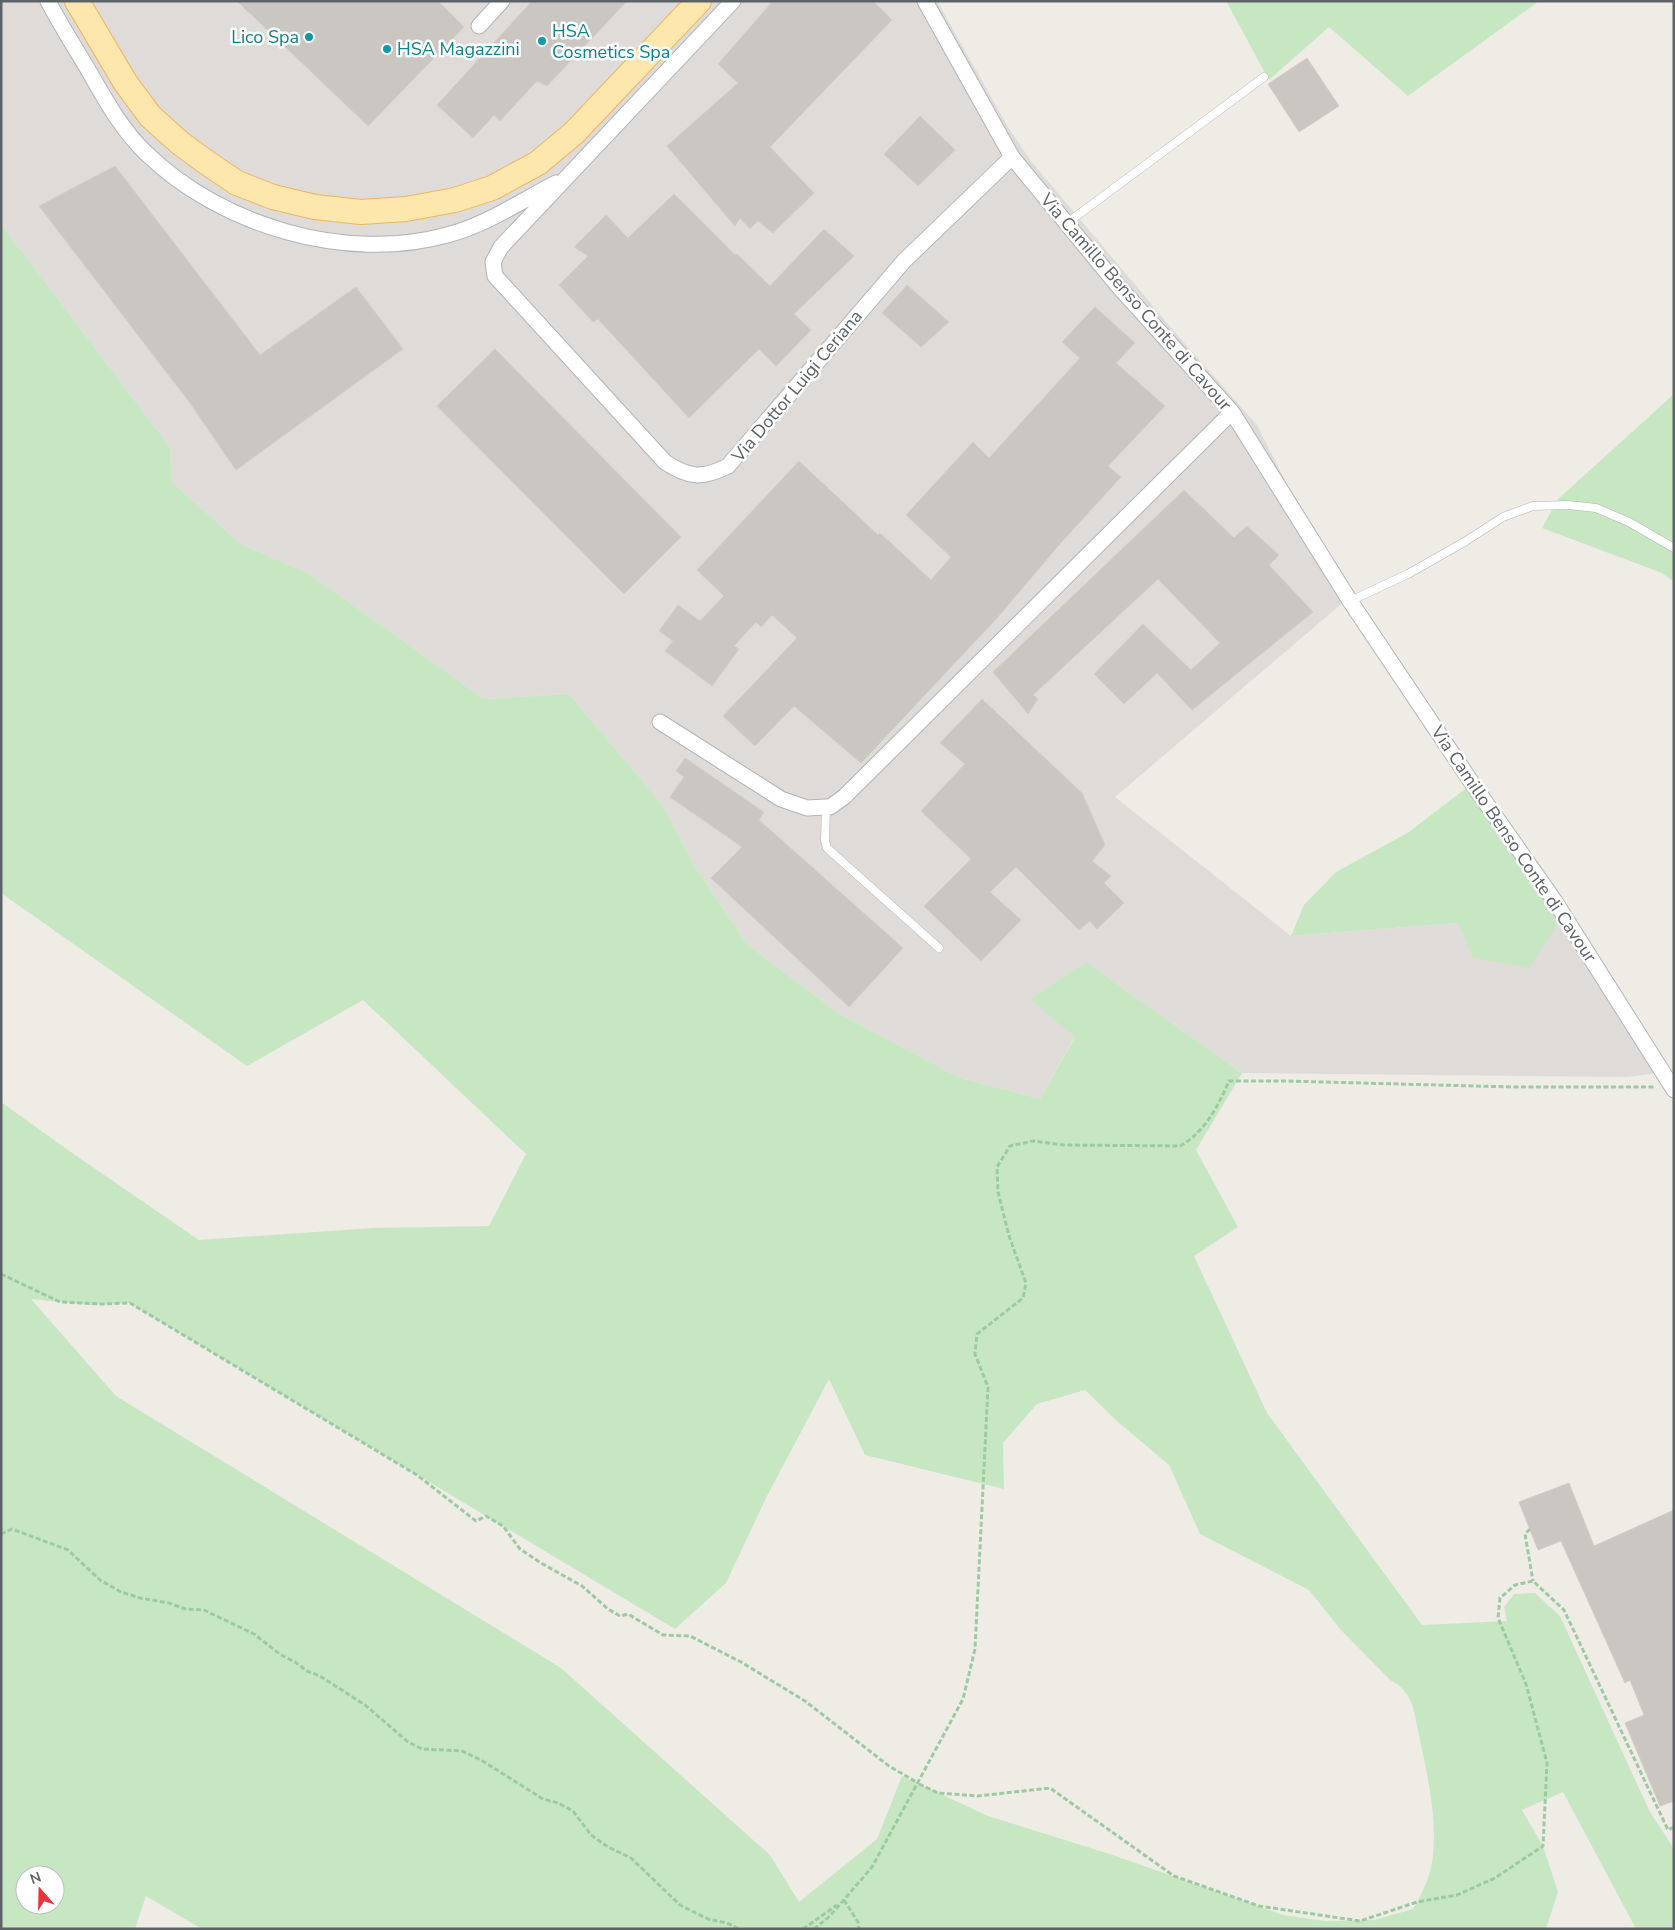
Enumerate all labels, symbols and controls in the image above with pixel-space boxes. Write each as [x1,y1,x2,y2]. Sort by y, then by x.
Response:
place label: HSA Cosmetics Spa [552,19,670,64]
place label: Lico Spa [231,25,299,49]
marker: Lico Spa [303,31,315,43]
marker: HSA Cosmetics Spa [536,35,548,47]
place label: HSA Magazzini [397,37,520,61]
marker: HSA Magazzini [381,43,393,55]
street label: Via Camillo Benso Conte di Cavour [1034,188,1237,416]
street label: Via Dottor Luigi Ceriana [726,305,868,468]
street label: Via Camillo Benso Conte di Cavour [1425,720,1603,967]
north arrow [15,1865,65,1915]
text: N [28,1868,44,1889]

